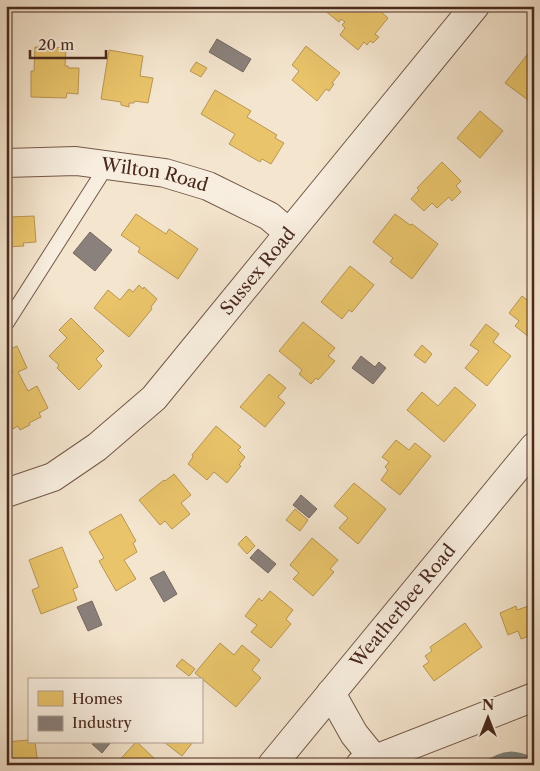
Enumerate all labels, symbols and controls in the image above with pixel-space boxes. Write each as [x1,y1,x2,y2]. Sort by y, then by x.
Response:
scale bar [30,28,106,60]
text: 20 m [38,35,74,54]
street label: Wilton Road [99,153,211,196]
street label: Sussex Road [216,223,300,319]
street label: Weatherbee Road [345,540,460,673]
legend [28,678,202,744]
text: Homes [72,689,123,708]
north arrow [462,694,512,744]
text: N [482,696,494,714]
text: Industry [72,713,132,732]

